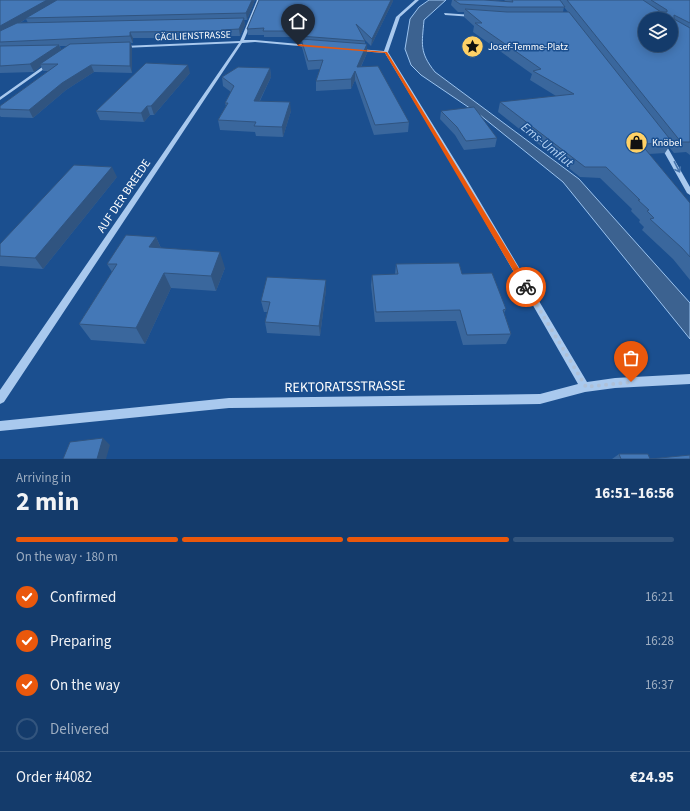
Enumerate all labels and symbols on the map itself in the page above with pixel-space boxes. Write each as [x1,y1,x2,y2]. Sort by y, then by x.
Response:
pin [281,4,315,45]
street label: CÄCILIENSTRASSE [155,28,231,44]
place icon: Josef-Temme-Platz [460,34,486,60]
place label: Josef-Temme-Platz [488,40,568,54]
water label: Ems-Umflut [517,118,578,172]
shop icon: Knöbel [623,130,649,156]
place label: Knöbel [652,136,682,150]
street label: AUF DER BREEDE [93,156,155,236]
one-way arrow [673,161,681,173]
courier [506,267,546,307]
pin [614,341,648,382]
street label: REKTORATSSTRASSE [284,376,406,398]

